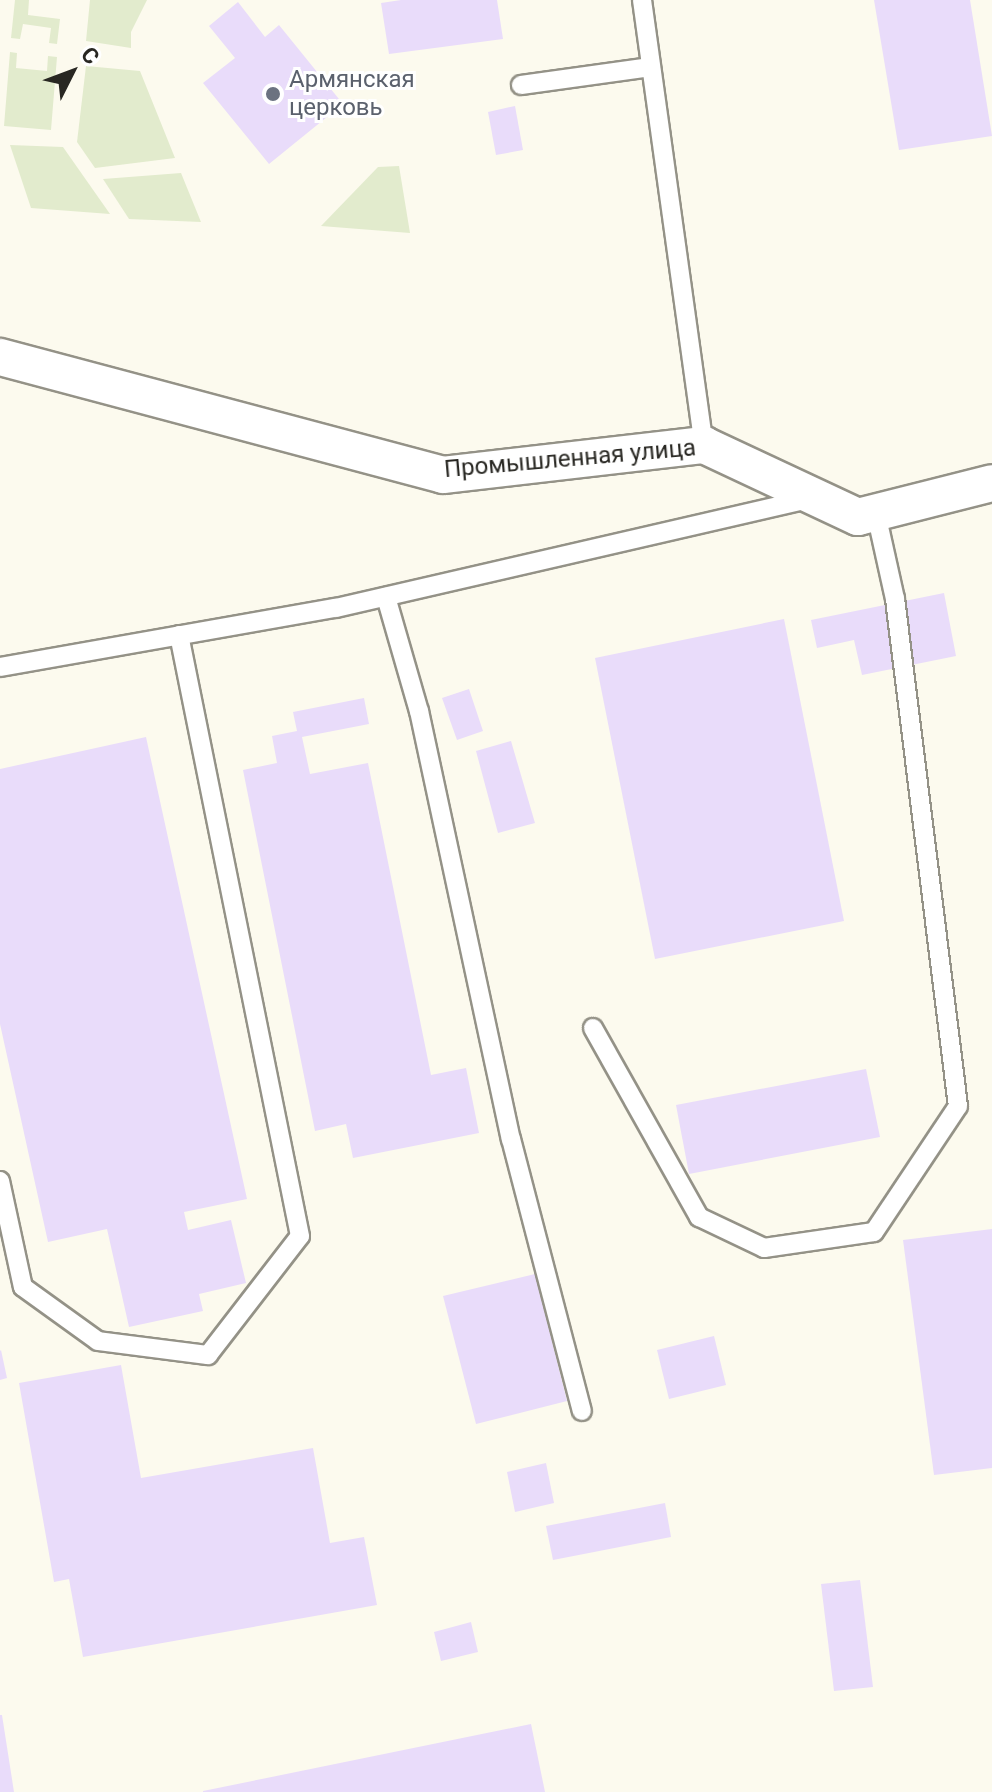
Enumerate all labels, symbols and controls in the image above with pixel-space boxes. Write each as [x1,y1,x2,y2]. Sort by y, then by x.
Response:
north arrow [32,32,112,112]
text: С [76,42,104,69]
place label: Армянская церковь [289,66,415,122]
marker: Армянская церковь [264,85,282,103]
street label: Промышленная улица [443,434,697,484]

